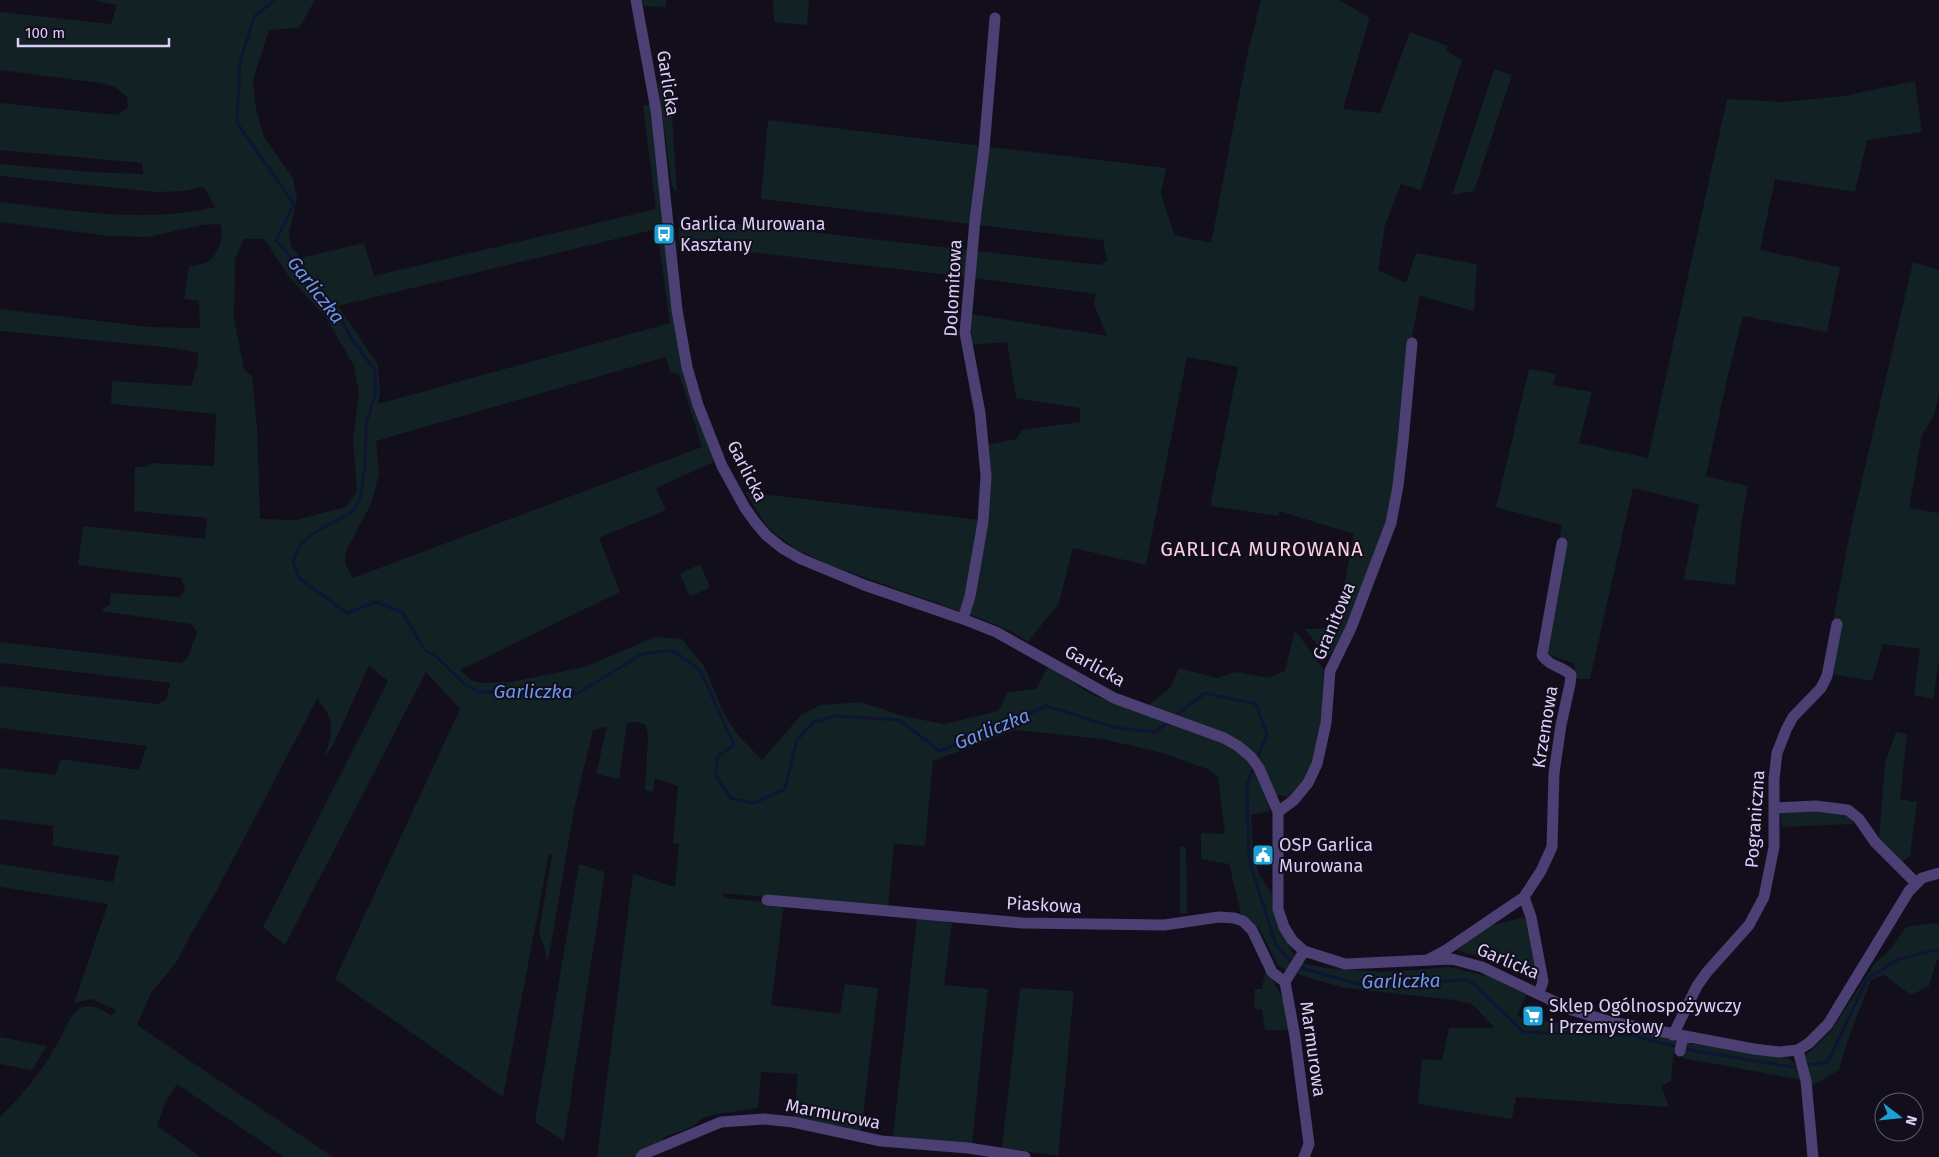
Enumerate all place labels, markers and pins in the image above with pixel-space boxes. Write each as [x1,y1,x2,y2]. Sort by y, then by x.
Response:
place label: Garlica Murowana Kasztany [680,213,826,256]
bus stop icon: Garlica Murowana Kasztany [652,222,676,246]
place label: OSP Garlica Murowana [1279,834,1373,877]
public building icon: OSP Garlica Murowana [1251,843,1275,867]
place label: Sklep Ogólnospożywczy i Przemysłowy [1549,995,1741,1038]
supermarket icon: Sklep Ogólnospożywczy i Przemysłowy [1521,1004,1545,1028]

